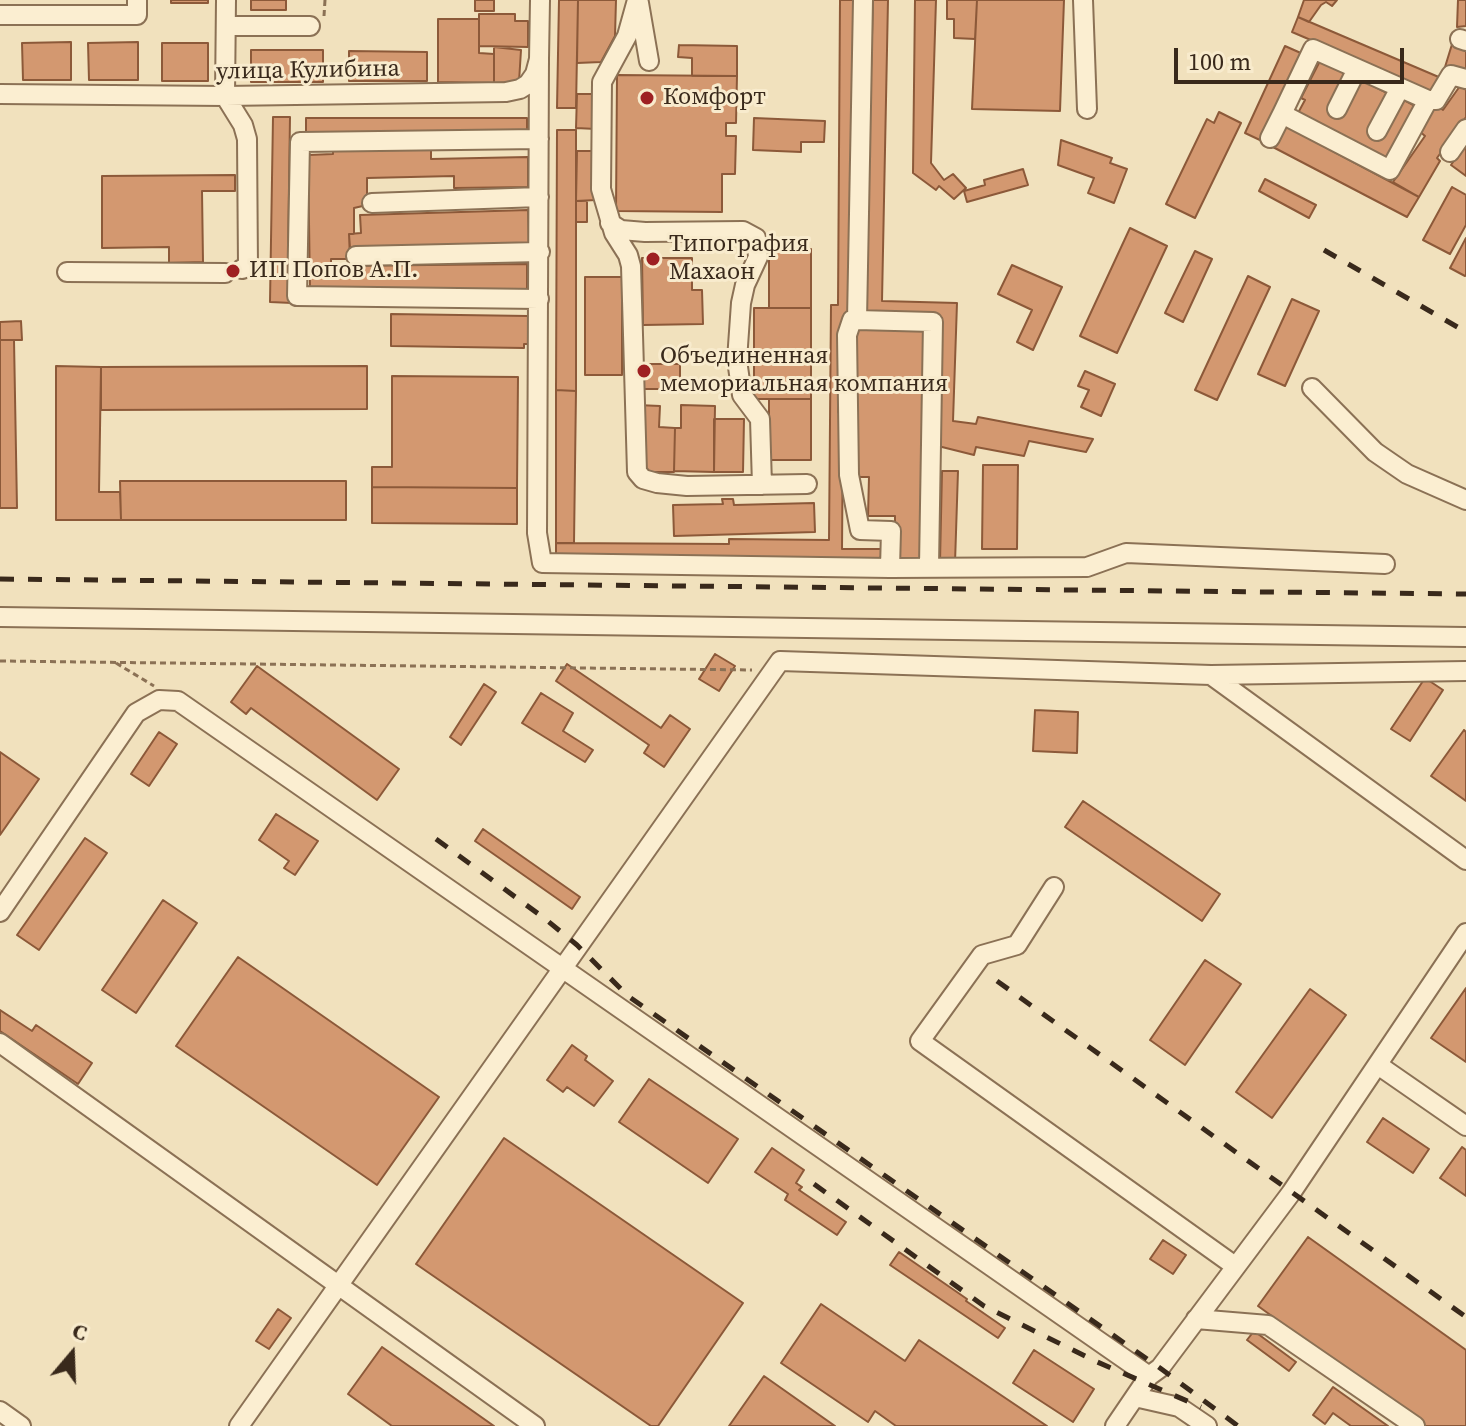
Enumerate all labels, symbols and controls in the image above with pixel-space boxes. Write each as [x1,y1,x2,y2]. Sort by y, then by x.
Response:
scale bar [1178,32,1408,82]
text: 100 m [1188,45,1251,78]
street label: улица Кулибина [216,55,400,87]
place label: Комфорт [663,84,766,112]
marker: Комфорт [638,89,656,107]
place label: Типография Махаон [669,231,809,287]
marker: Типография Махаон [644,250,662,268]
place label: ИП Попов А.П. [249,257,419,285]
marker: ИП Попов А.П. [224,262,242,280]
place label: Объединенная мемориальная компания [660,343,948,399]
marker: Объединенная мемориальная компания [635,362,653,380]
north arrow [32,1314,112,1394]
text: С [68,1315,91,1348]

